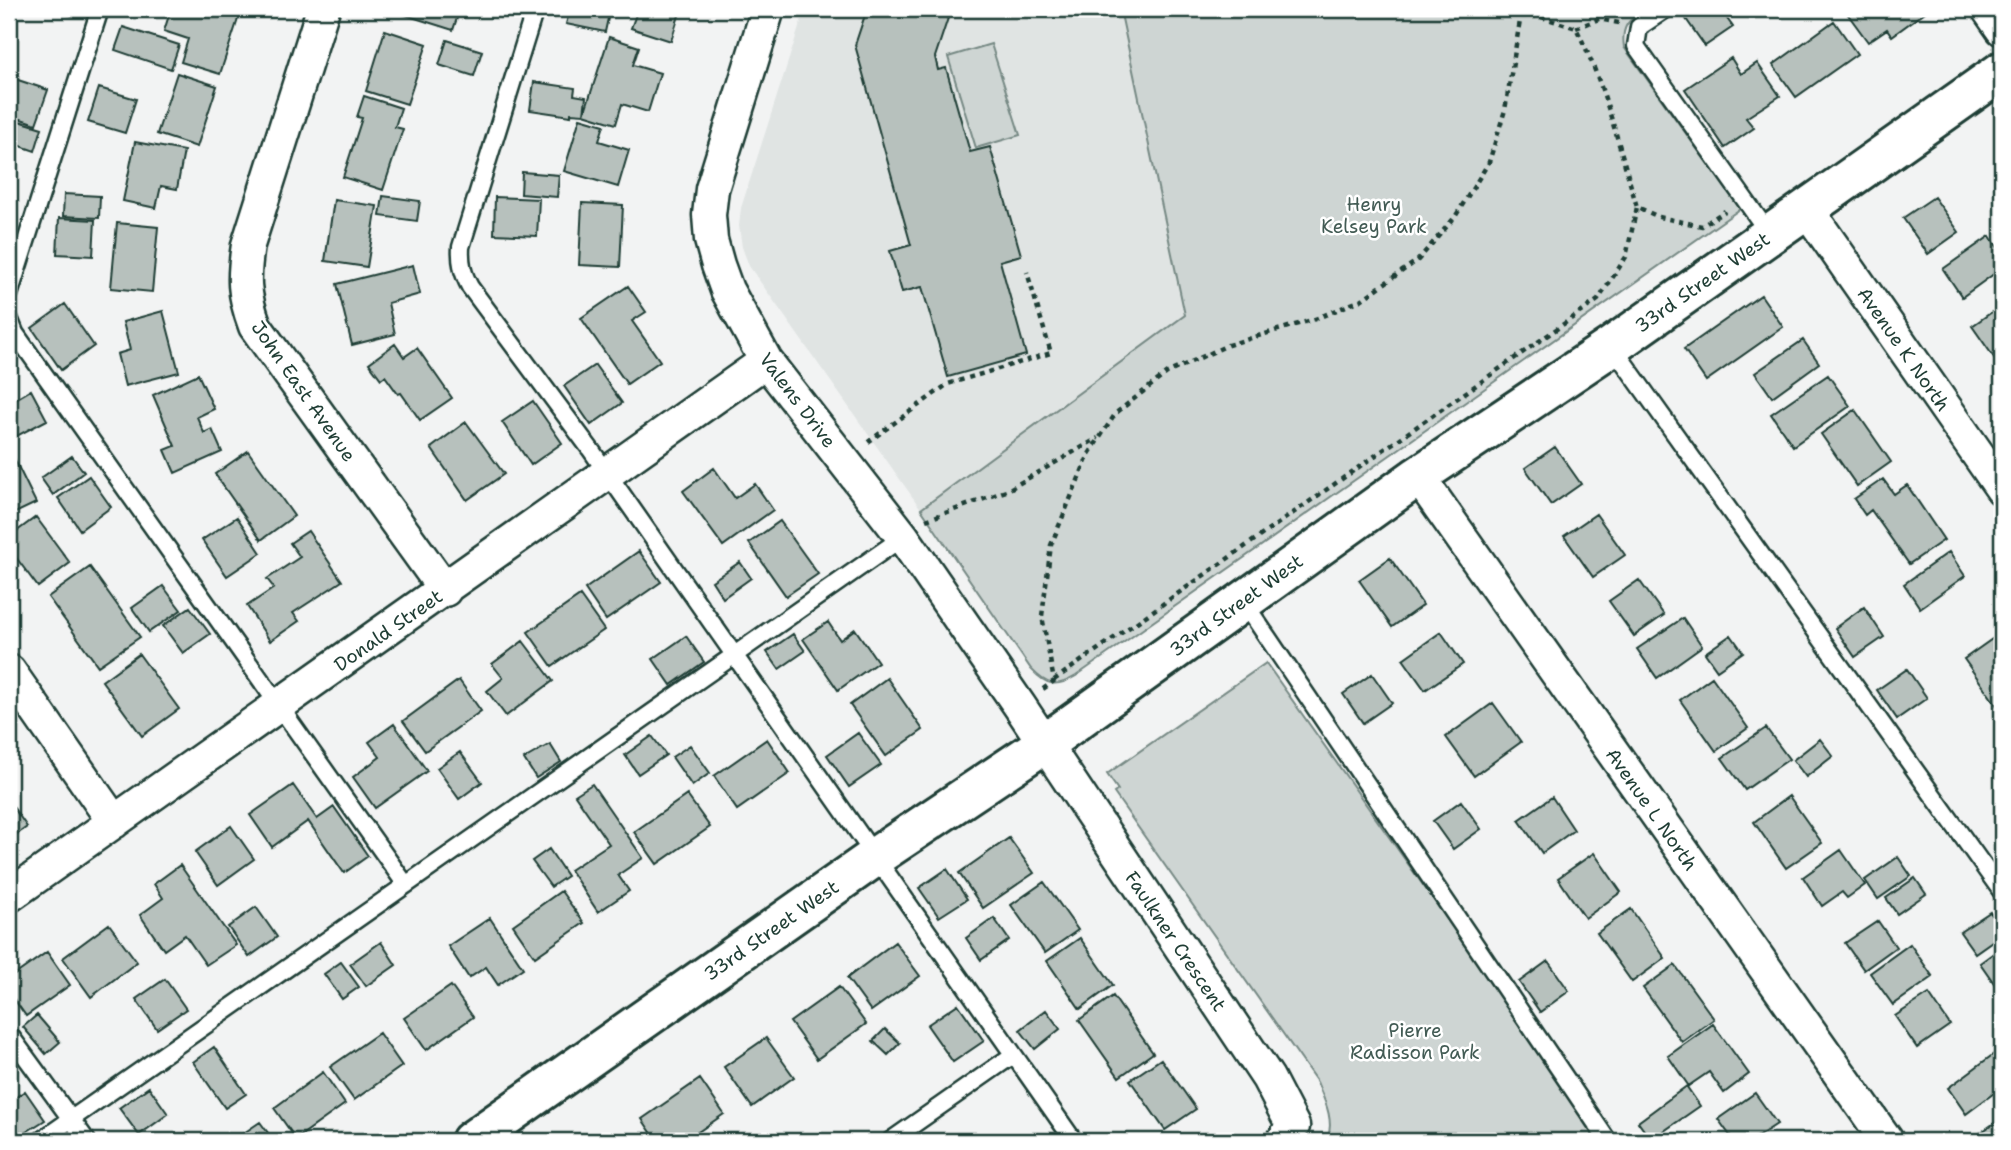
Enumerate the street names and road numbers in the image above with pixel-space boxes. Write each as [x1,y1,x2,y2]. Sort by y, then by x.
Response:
street label: 33rd Street West [1630,226,1775,338]
street label: Avenue K North [1851,282,1956,416]
street label: John East Avenue [246,316,362,467]
street label: Valens Drive [754,348,842,453]
street label: 33rd Street West [1164,548,1308,662]
street label: Donald Street [329,584,447,677]
street label: Avenue L North [1600,743,1703,876]
street label: Faulkner Crescent [1119,866,1232,1016]
street label: 33rd Street West [699,874,844,986]

